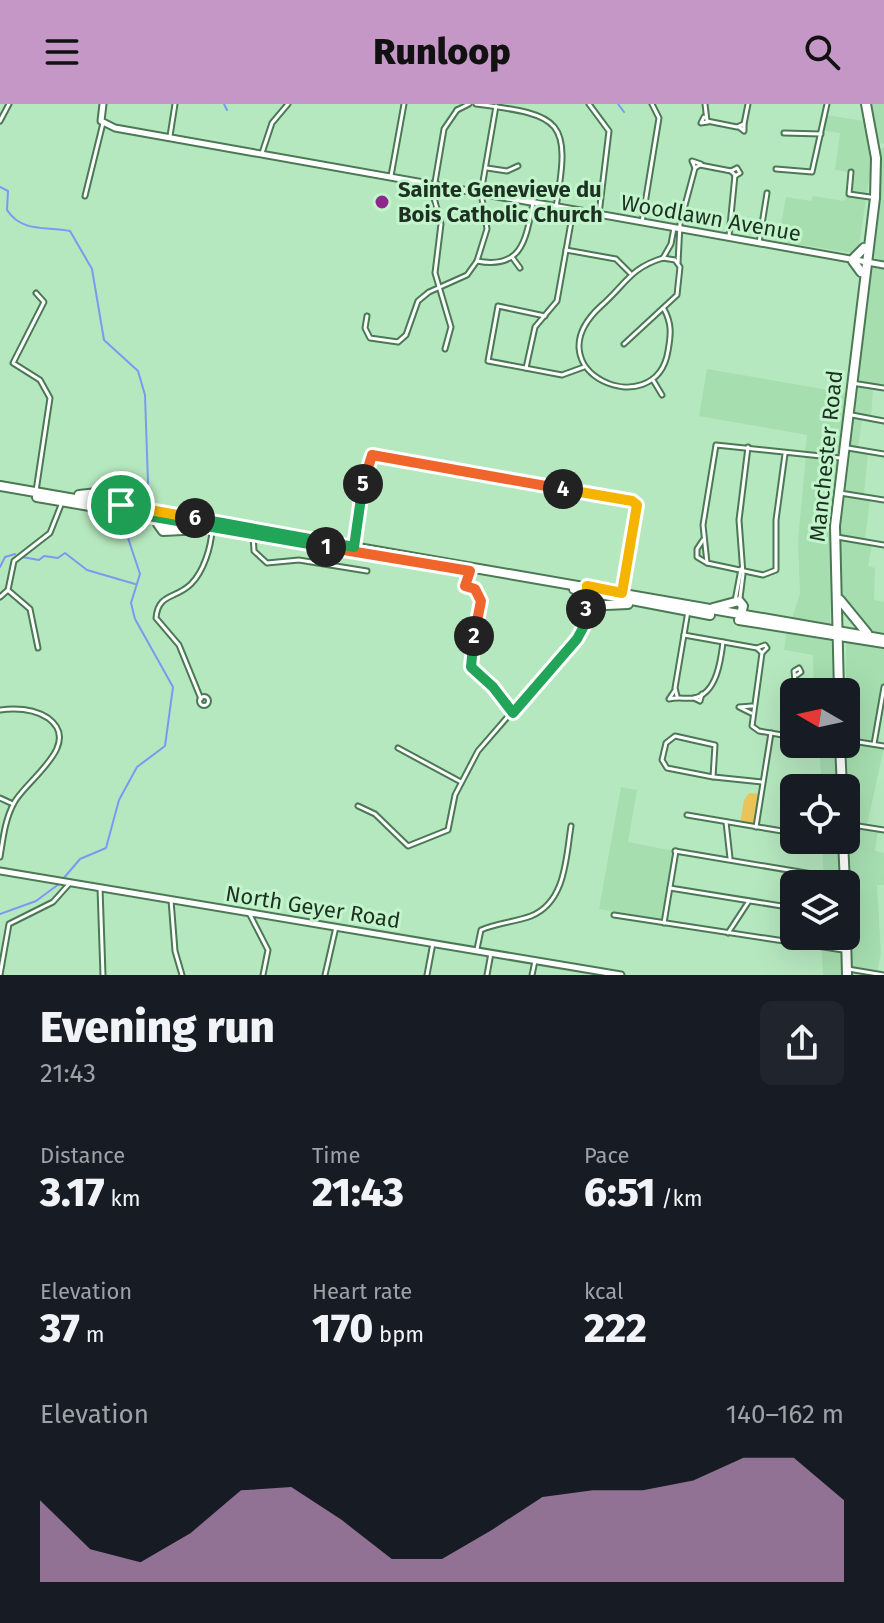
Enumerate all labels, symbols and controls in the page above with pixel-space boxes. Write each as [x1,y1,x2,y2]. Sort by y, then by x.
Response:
icon: menu [40,30,84,74]
text: Runloop [373,30,511,74]
icon: search [800,30,844,74]
place label: Sainte Genevieve du Bois Catholic Church [398,176,603,228]
street label: Woodlawn Avenue [619,189,803,247]
marker: Sainte Genevieve du Bois Catholic Church [373,193,391,211]
street label: Manchester Road [804,369,848,543]
pin: 5 [343,464,383,504]
pin: 4 [543,469,583,509]
text: 5 [357,470,369,497]
pin [87,471,155,539]
text: 4 [557,475,569,502]
icon: arrive [99,483,143,527]
pin: 6 [175,498,215,538]
text: 6 [189,504,201,531]
pin: 1 [306,527,346,567]
text: 1 [321,533,331,560]
pin: 3 [566,589,606,629]
text: 3 [580,595,592,622]
pin: 2 [454,616,494,656]
text: 2 [468,622,480,649]
north arrow [780,678,860,758]
map controls [780,678,860,950]
button: locate [780,774,860,854]
button: layers [780,870,860,950]
street label: North Geyer Road [224,880,402,934]
text: Evening run [40,1001,275,1054]
button: share [760,1001,844,1085]
text: 21:43 [40,1058,96,1089]
text: Distance [40,1142,125,1169]
text: Time [312,1142,360,1169]
text: Pace [584,1142,630,1169]
text: 3.17 [40,1169,105,1217]
text: 21:43 [312,1169,404,1217]
text: 6:51 [584,1169,655,1217]
text: km [105,1185,141,1212]
text: /km [655,1185,703,1212]
text: Elevation [40,1278,132,1305]
text: Heart rate [312,1278,412,1305]
text: kcal [584,1278,624,1305]
text: 37 [40,1305,80,1353]
text: 170 [312,1305,373,1353]
text: 222 [584,1305,647,1353]
text: m [80,1321,105,1348]
text: bpm [373,1321,424,1348]
text: Elevation [40,1399,149,1430]
text: 140–162 m [726,1399,844,1430]

